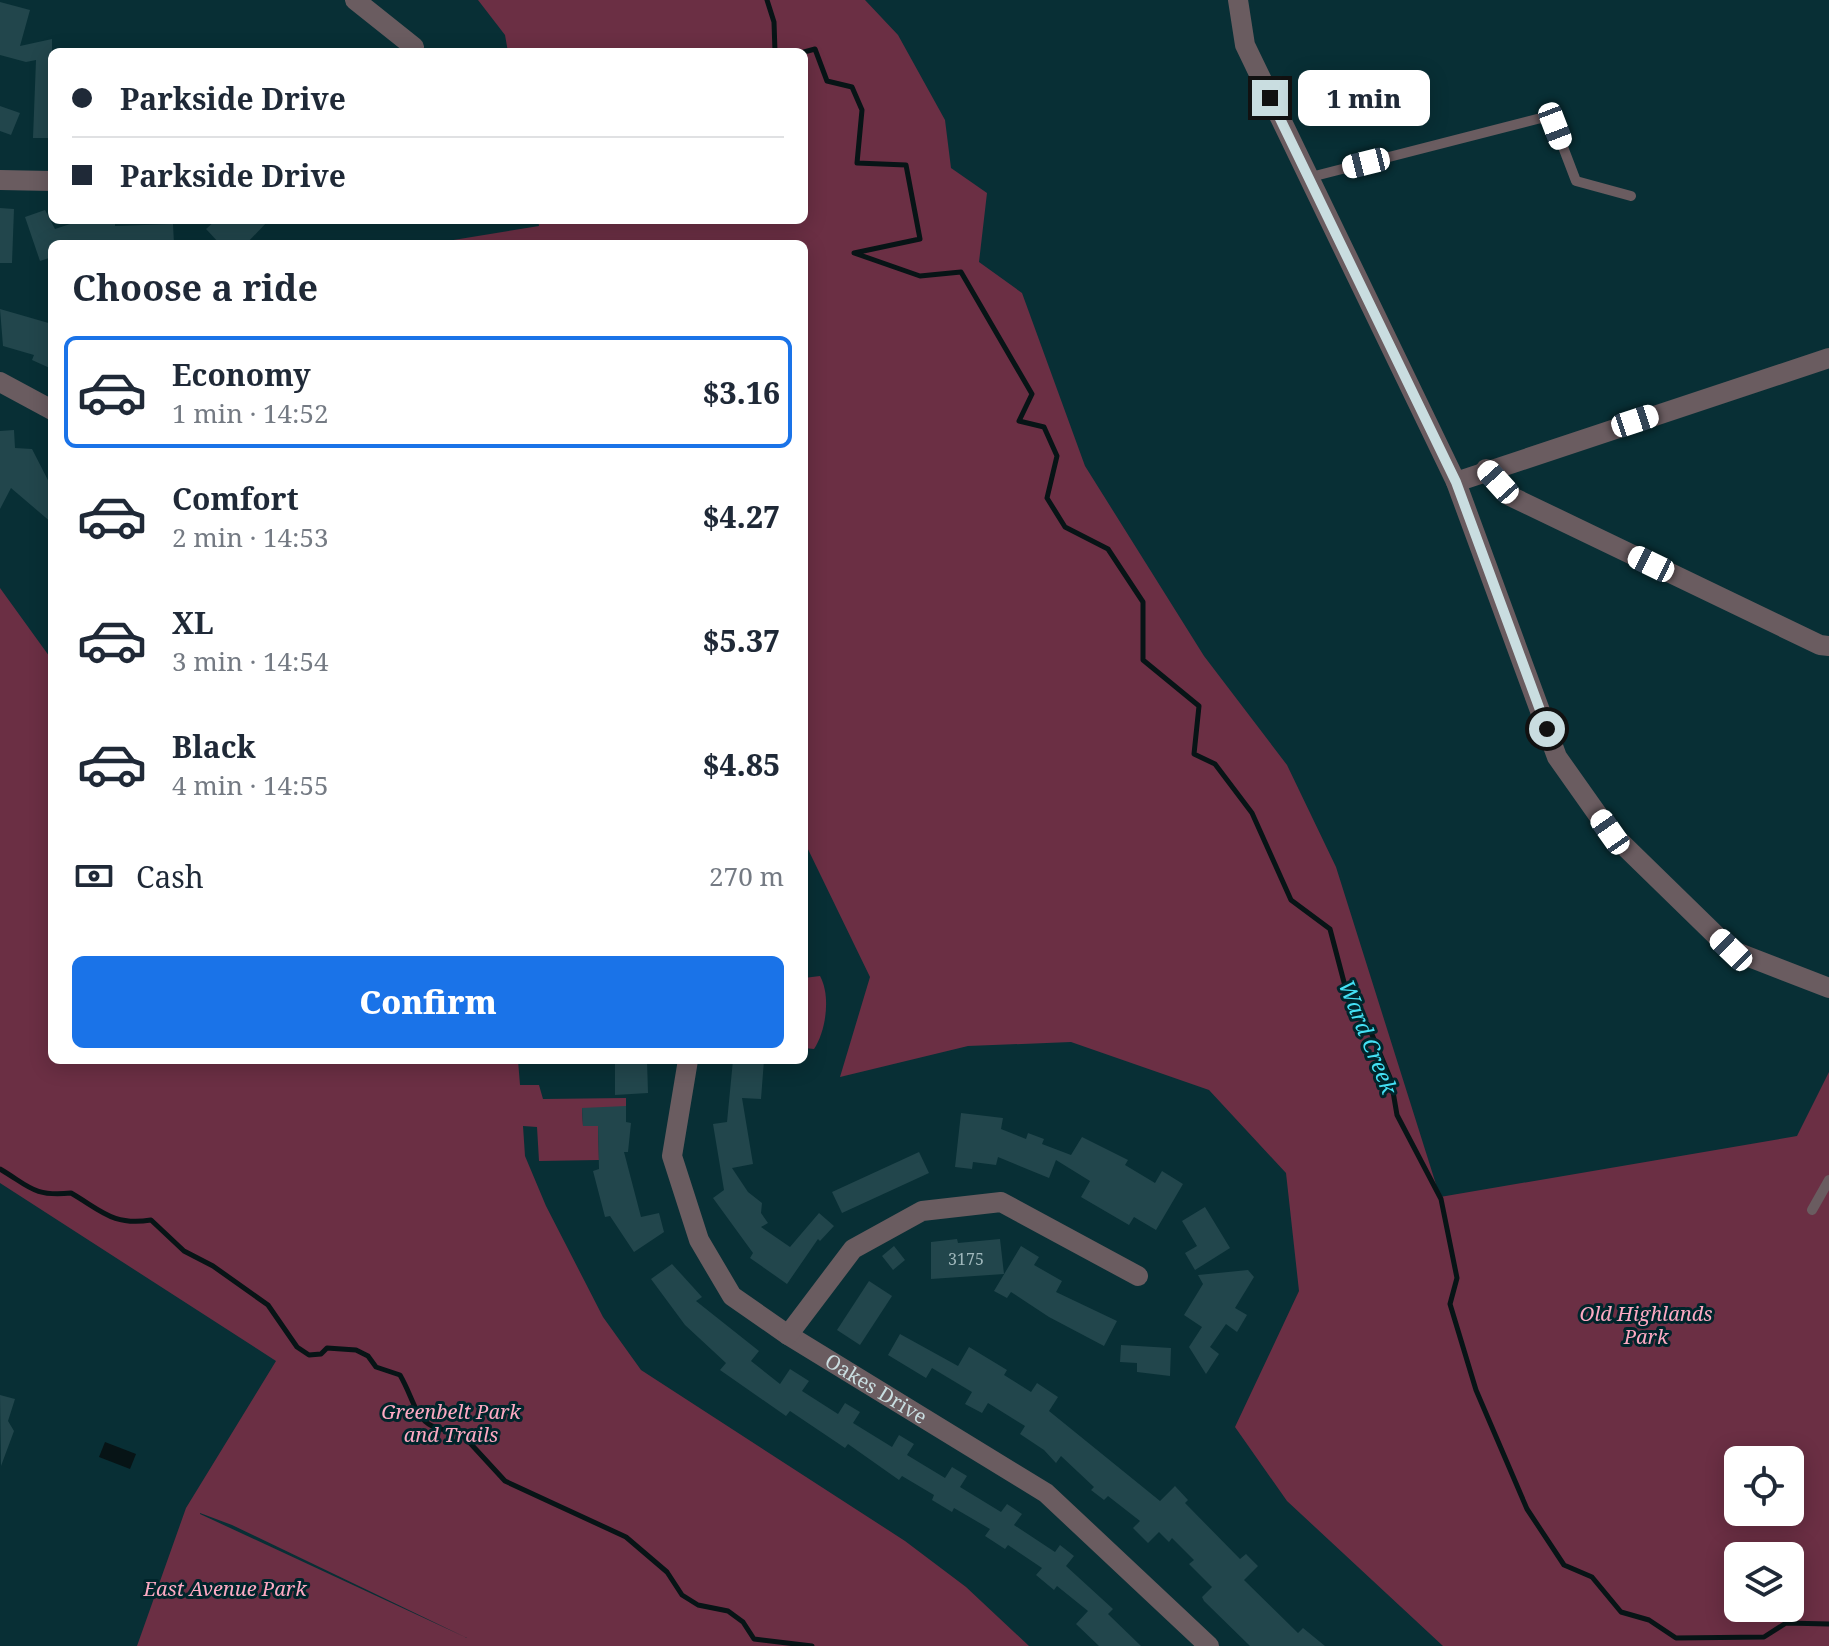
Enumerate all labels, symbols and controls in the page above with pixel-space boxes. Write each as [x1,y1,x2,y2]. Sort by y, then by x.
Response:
callout: 1 min [1298,70,1430,126]
text: Parkside Drive [120,78,346,119]
route end [1252,80,1288,116]
text: 1 min [1327,80,1401,116]
car [1535,99,1575,153]
car [1340,146,1392,180]
text: Parkside Drive [120,155,346,196]
text: Choose a ride [72,263,318,312]
text: Economy [172,354,311,395]
icon: car [76,356,148,428]
text: $3.16 [703,372,780,413]
text: 1 min · 14:52 [172,395,329,431]
car [1608,402,1662,440]
car [1473,456,1523,508]
text: Comfort [172,478,299,519]
icon: car [76,480,148,552]
text: $4.27 [703,496,780,537]
text: 2 min · 14:53 [172,519,329,555]
car [1624,543,1678,585]
text: XL [172,602,214,643]
icon: car [76,604,148,676]
text: $5.37 [703,620,780,661]
text: 3 min · 14:54 [172,643,329,679]
route start [1529,711,1565,747]
text: Black [172,726,256,767]
icon: car [76,728,148,800]
text: $4.85 [703,744,780,785]
text: 4 min · 14:55 [172,767,329,803]
car [1586,805,1634,859]
icon: cash [72,854,116,898]
text: Cash [136,856,204,897]
text: 270 m [709,858,784,894]
car [1705,925,1757,975]
button: Confirm [72,956,784,1048]
water label: Ward Creek [1332,975,1406,1100]
house number: 3175 [948,1248,984,1270]
park label: Old Highlands Park [1579,1300,1713,1350]
street label: Oakes Drive [820,1347,932,1430]
park label: Greenbelt Park and Trails [381,1398,521,1448]
map controls [1724,1446,1804,1622]
button: locate [1724,1446,1804,1526]
button: layers [1724,1542,1804,1622]
park label: East Avenue Park [142,1575,307,1602]

